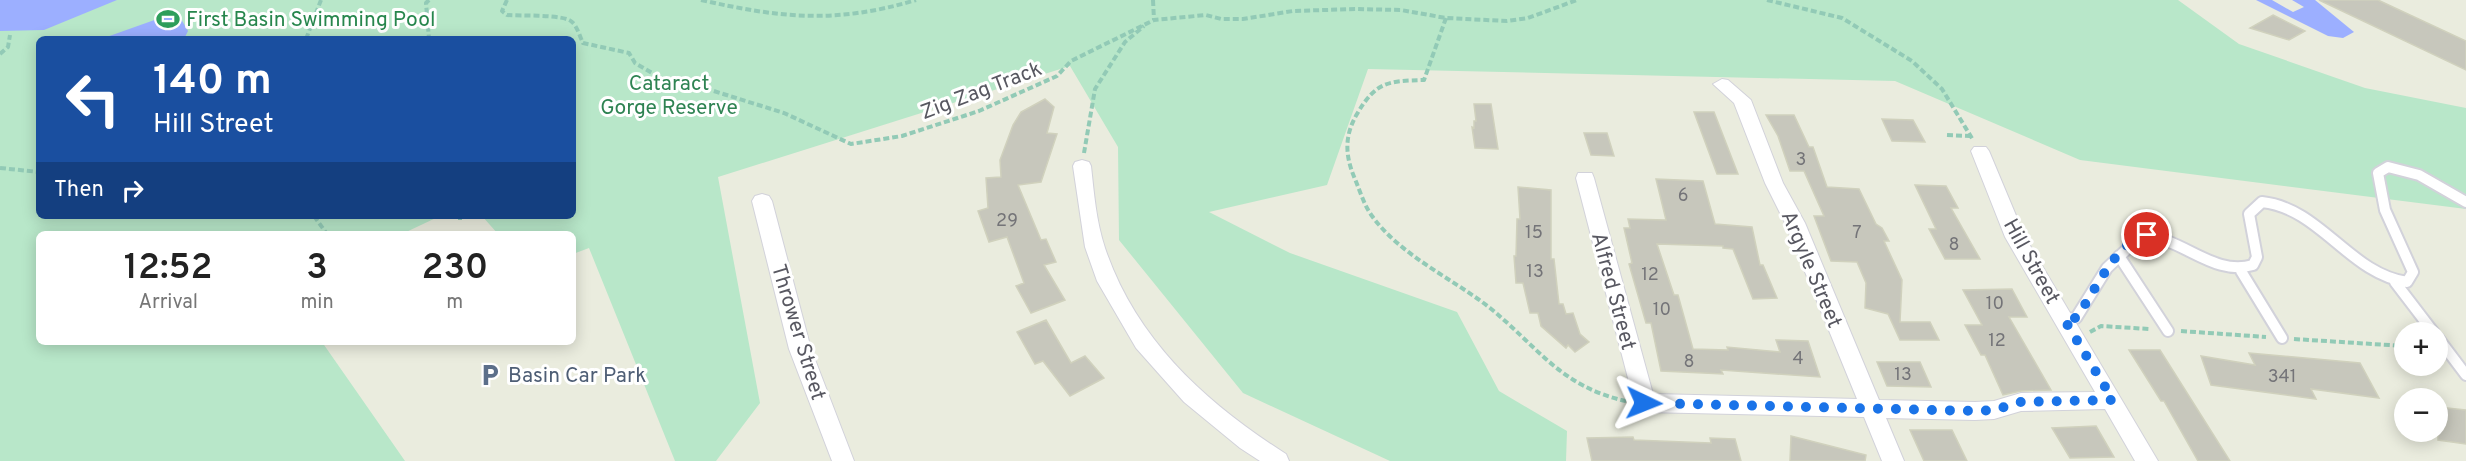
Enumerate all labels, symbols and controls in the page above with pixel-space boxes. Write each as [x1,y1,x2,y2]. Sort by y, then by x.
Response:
sports icon: First Basin Swimming Pool [155,6,181,32]
place label: First Basin Swimming Pool [186,7,435,34]
text: 140 m [153,56,272,109]
street label: Zig Zag Track [917,56,1046,127]
icon: left [54,60,132,138]
park label: Cataract Gorge Reserve [600,71,738,122]
text: Hill Street [153,108,274,142]
house number: 3 [1796,149,1806,172]
icon: right [116,174,149,207]
text: Then [54,177,104,204]
house number: 6 [1678,185,1688,208]
street label: Argyle Street [1774,207,1847,332]
pin [2121,209,2172,260]
house number: 29 [996,210,1018,233]
street label: Hill Street [1996,214,2065,309]
icon: arrive [2130,218,2163,251]
house number: 15 [1525,222,1543,245]
house number: 7 [1852,222,1862,245]
street label: Alfred Street [1584,230,1641,353]
house number: 8 [1949,234,1960,257]
text: 12:52 [124,246,213,292]
text: 3 [306,246,328,292]
text: 230 [422,246,488,292]
street label: Thrower Street [764,261,831,404]
house number: 13 [1526,261,1544,284]
house number: 12 [1641,264,1659,287]
text: Arrival [138,290,198,316]
text: min [300,290,334,316]
text: m [446,290,463,316]
house number: 10 [1986,293,2004,316]
house number: 10 [1653,299,1671,322]
map controls [2394,322,2448,442]
button: + [2394,322,2448,376]
house number: 12 [1988,330,2006,353]
house number: 4 [1792,348,1804,371]
house number: 8 [1684,351,1695,374]
parking icon: Basin Car Park [477,362,503,388]
place label: Basin Car Park [508,363,646,390]
house number: 13 [1894,364,1912,387]
house number: 341 [2268,366,2296,389]
position arrow [1612,371,1676,435]
button: − [2394,388,2448,442]

